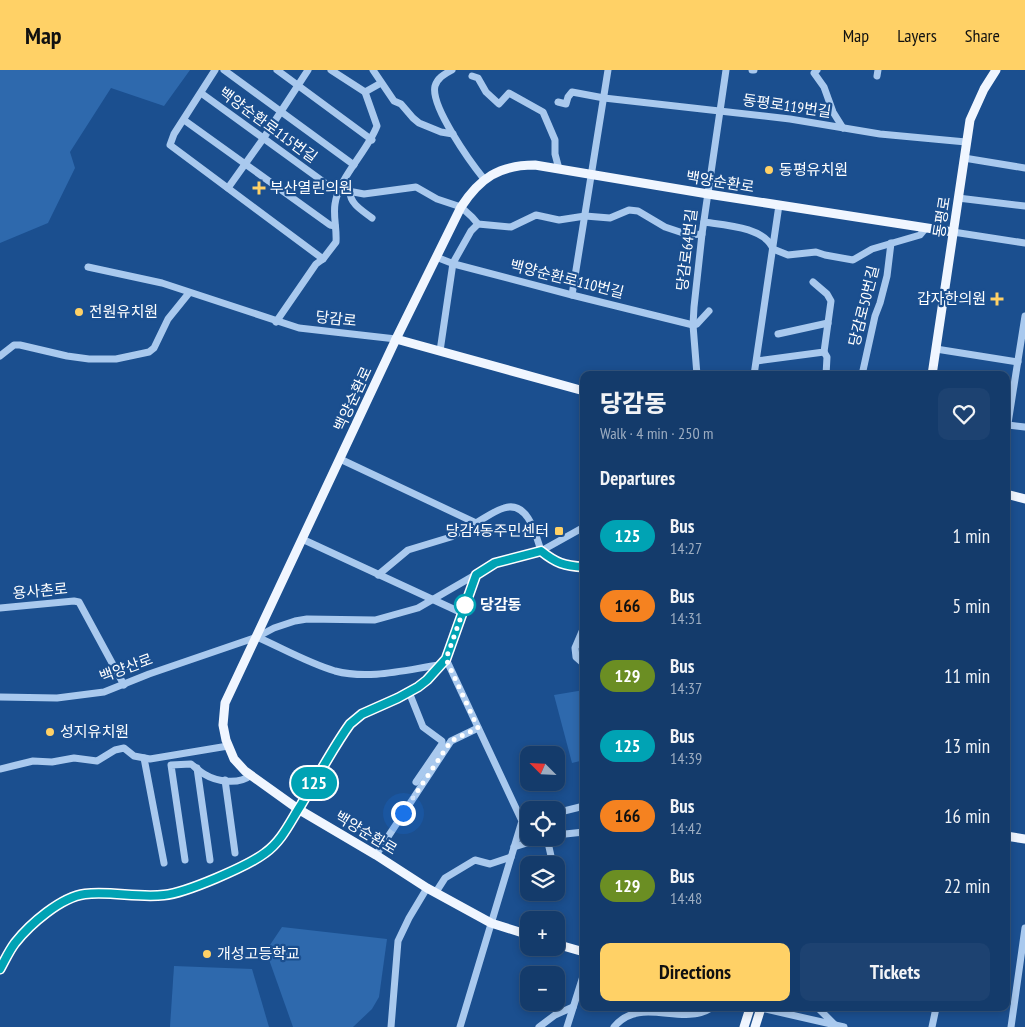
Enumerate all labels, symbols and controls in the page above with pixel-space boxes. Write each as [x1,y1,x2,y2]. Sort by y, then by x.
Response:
text: Map [25,20,62,51]
text: Map [843,24,869,47]
text: Layers [897,24,937,47]
text: Share [965,24,1000,47]
street label: 백양순환로115번길 [215,83,321,167]
street label: 동평로119번길 [742,90,833,121]
place label: 동평유치원 [779,160,848,179]
marker: 동평유치원 [763,164,775,176]
street label: 백양순환로 [685,167,756,196]
place label: 부산열린의원 [270,178,353,197]
marker: 부산열린의원 [252,181,266,195]
street label: 동평로 [929,195,954,239]
street label: 당감로64번길 [672,208,701,292]
street label: 백양순환로110번길 [508,255,626,302]
street label: 당감로50번길 [844,264,883,348]
place label: 갑자한의원 [917,289,986,308]
marker: 갑자한의원 [990,292,1004,306]
place label: 전원유치원 [89,302,158,321]
marker: 전원유치원 [73,306,85,318]
street label: 당감로 [314,307,358,330]
street label: 백양순환로 [329,363,376,434]
text: 당감동 [600,388,666,419]
button: heart [938,388,990,440]
text: Walk · 4 min · 250 m [600,423,713,443]
text: Departures [600,466,675,490]
text: Bus [670,514,694,538]
place label: 당감4동주민센터 [446,521,549,540]
text: 125 [615,524,640,547]
text: 1 min [953,524,990,548]
marker: 당감4동주민센터 [553,525,565,537]
text: 14:27 [670,538,702,558]
street label: 용사촌로 [12,579,68,602]
text: Bus [670,584,694,608]
marker: 당감동 [454,594,476,616]
text: 166 [615,594,640,617]
text: 5 min [953,594,990,618]
place label: 당감동 [480,595,522,614]
text: 14:31 [670,608,702,628]
street label: 백양산로 [97,649,155,686]
text: Bus [670,654,694,678]
text: 129 [615,664,640,687]
text: 11 min [944,664,990,688]
text: 14:37 [670,678,702,698]
place label: 성지유치원 [60,722,129,741]
text: Bus [670,724,694,748]
marker: 성지유치원 [44,726,56,738]
text: 125 [615,734,640,757]
text: 13 min [944,734,990,758]
north arrow [520,746,565,791]
map controls [520,746,565,1011]
text: 14:39 [670,748,702,768]
line badge: 125 [285,767,343,799]
text: 125 [301,771,327,794]
text: Bus [670,794,694,818]
your location [391,801,416,826]
button: locate [520,801,565,846]
text: 166 [615,804,640,827]
text: 16 min [944,804,990,828]
street label: 백양순환로 [332,807,401,858]
text: 14:42 [670,818,702,838]
button: layers [520,856,565,901]
text: Bus [670,864,694,888]
text: 129 [615,874,640,897]
text: 22 min [944,874,990,898]
text: 14:48 [670,888,702,908]
button: + [520,911,565,956]
button: Directions [600,943,790,1001]
button: Tickets [800,943,990,1001]
place label: 개성고등학교 [217,944,300,963]
marker: 개성고등학교 [201,948,213,960]
button: − [520,966,565,1011]

